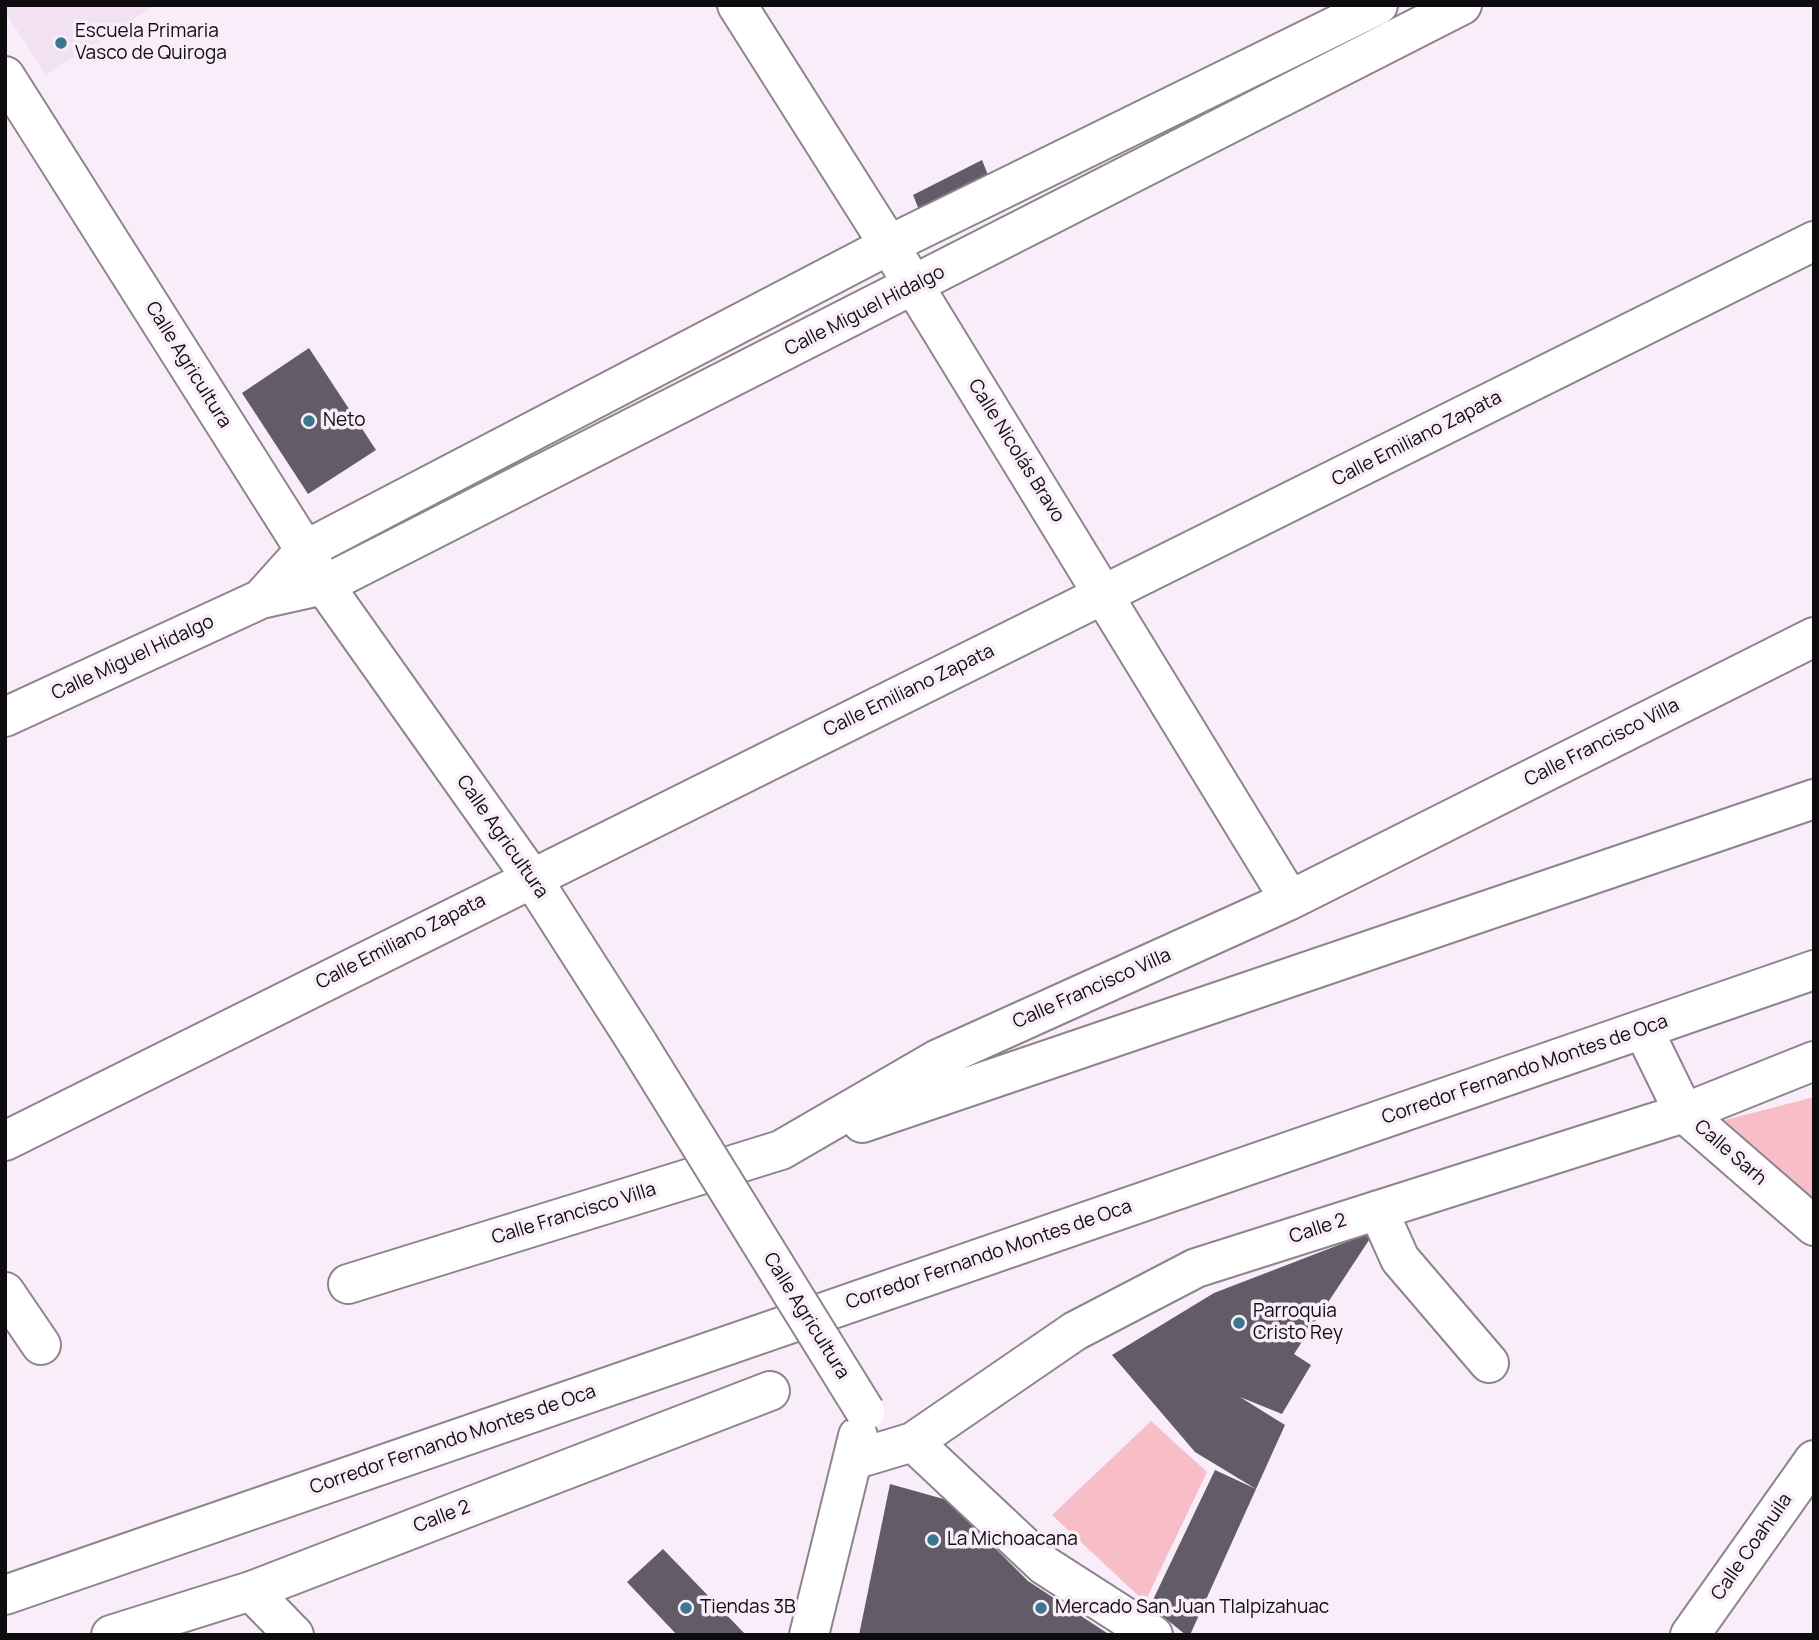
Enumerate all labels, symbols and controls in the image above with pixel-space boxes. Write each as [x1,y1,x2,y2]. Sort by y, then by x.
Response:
place label: Escuela Primaria Vasco de Quiroga [75,21,227,65]
marker: Escuela Primaria Vasco de Quiroga [53,35,69,51]
street label: Calle Miguel Hidalgo [781,261,949,361]
street label: Calle Agricultura [140,298,236,432]
street label: Calle Nicolás Bravo [963,375,1069,527]
street label: Calle Emiliano Zapata [1328,386,1506,492]
place label: Neto [323,410,366,432]
marker: Neto [301,413,317,429]
street label: Calle Miguel Hidalgo [48,610,218,706]
street label: Calle Emiliano Zapata [820,640,998,742]
street label: Calle Francisco Villa [1521,694,1683,792]
street label: Calle Agricultura [451,771,553,903]
street label: Calle Emiliano Zapata [312,889,490,995]
street label: Calle Francisco Villa [1009,944,1175,1034]
street label: Corredor Fernando Montes de Oca [1379,1010,1671,1130]
street label: Calle Sarh [1689,1115,1771,1191]
street label: Calle Francisco Villa [489,1178,659,1250]
street label: Corredor Fernando Montes de Oca [843,1195,1135,1315]
street label: Calle 2 [1287,1209,1349,1249]
street label: Calle Agricultura [758,1249,854,1383]
place label: Parroquia Cristo Rey [1253,1301,1343,1345]
marker: Parroquia Cristo Rey [1231,1315,1247,1331]
street label: Corredor Fernando Montes de Oca [307,1380,599,1500]
street label: Calle Coahuila [1707,1489,1797,1605]
street label: Calle 2 [410,1496,474,1538]
place label: La Michoacana [947,1529,1078,1551]
marker: La Michoacana [925,1532,941,1548]
place label: Tiendas 3B [700,1597,796,1619]
place label: Mercado San Juan Tlalpizahuac [1055,1597,1329,1619]
marker: Tiendas 3B [678,1600,694,1616]
marker: Mercado San Juan Tlalpizahuac [1033,1600,1049,1616]

